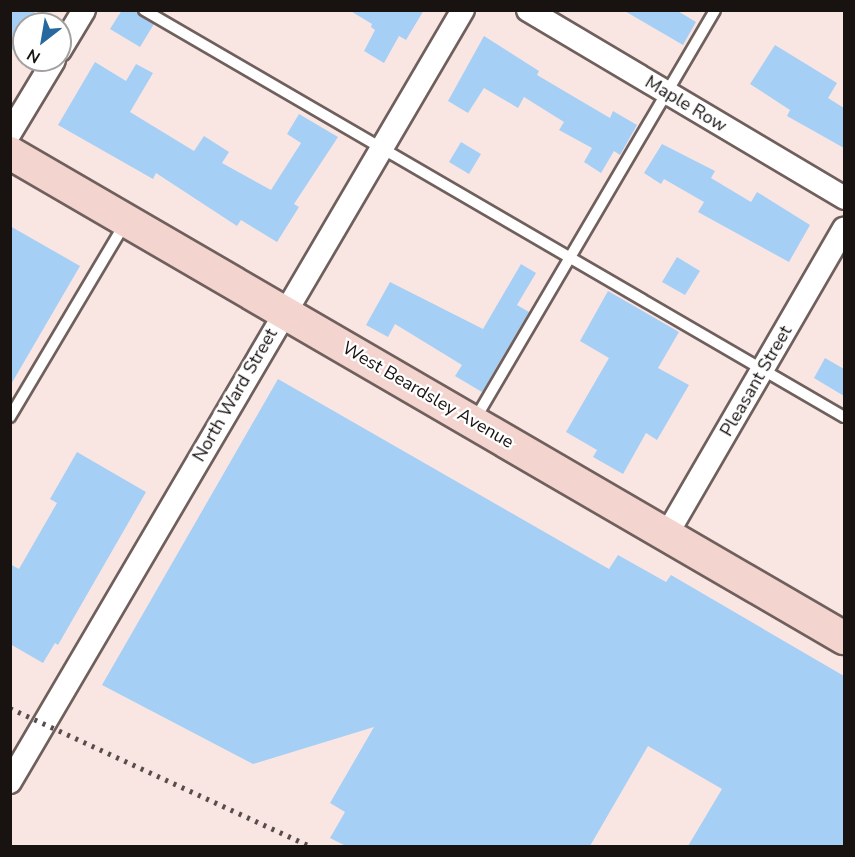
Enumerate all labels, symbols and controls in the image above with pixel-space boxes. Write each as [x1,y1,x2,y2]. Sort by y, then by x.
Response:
north arrow [12,12,72,72]
text: N [23,43,45,68]
street label: Maple Row [641,71,731,137]
street label: Pleasant Street [716,322,796,440]
street label: North Ward Street [188,325,282,465]
street label: West Beardsley Avenue [338,337,518,453]

